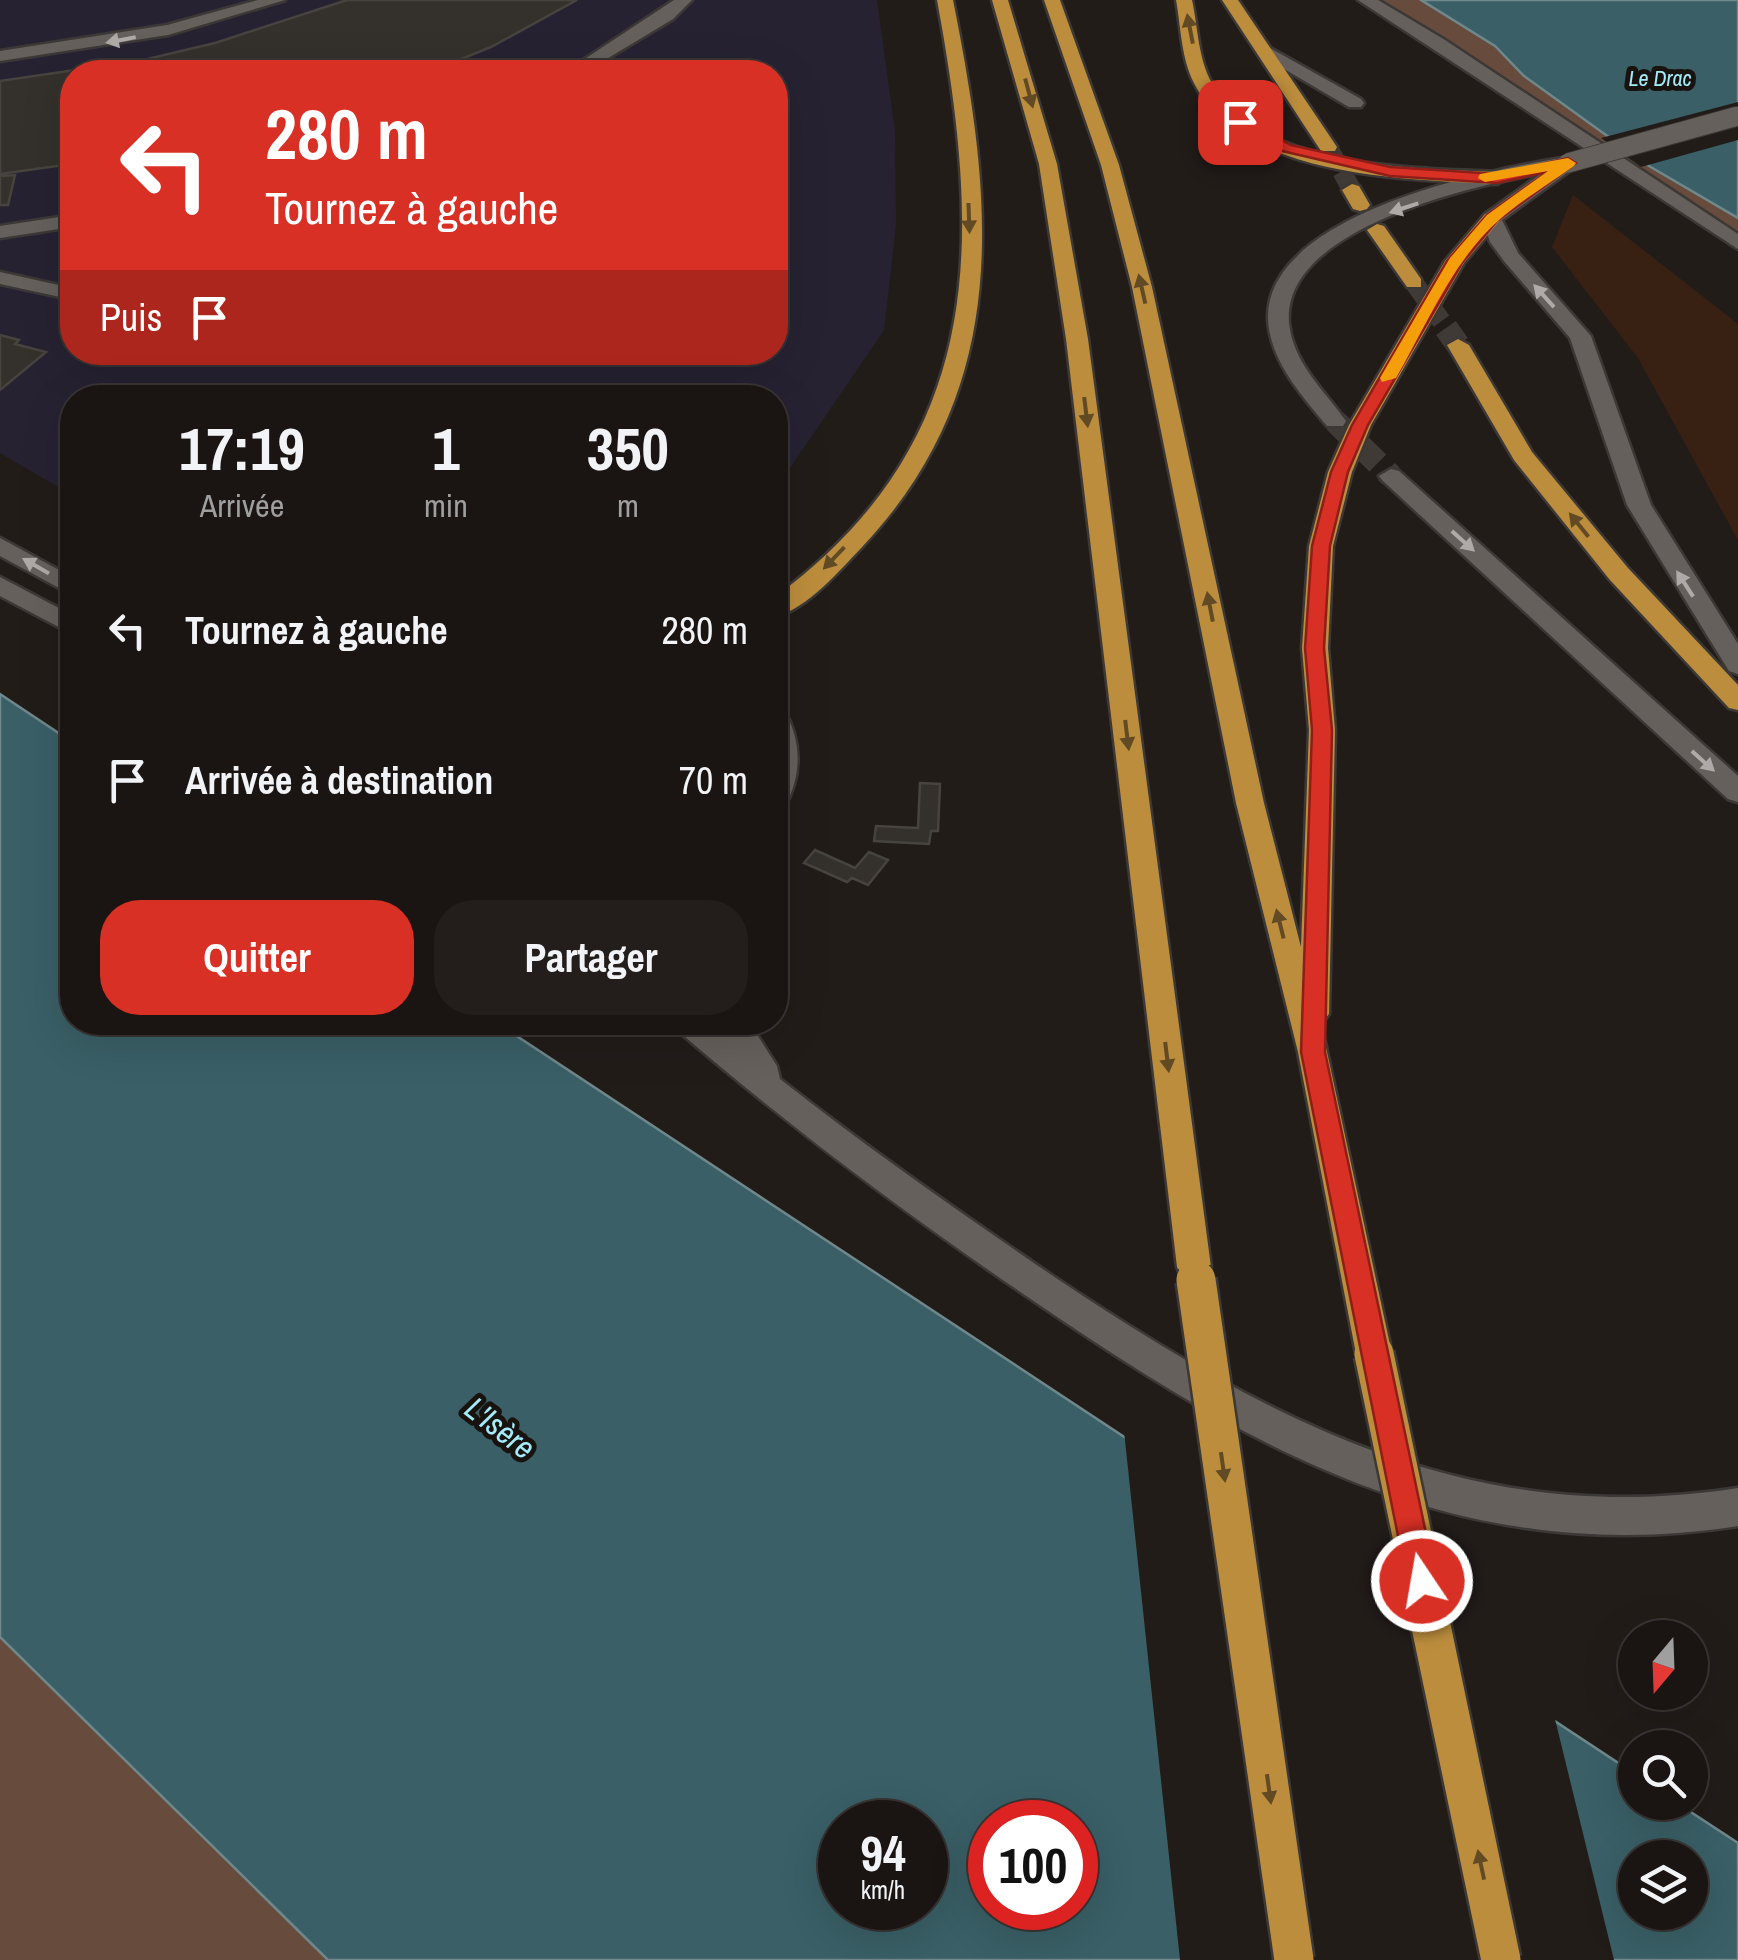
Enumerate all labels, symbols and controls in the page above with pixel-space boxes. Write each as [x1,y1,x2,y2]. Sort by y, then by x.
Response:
one-way arrow [1182,13,1197,44]
one-way arrow [105,32,136,48]
water label: Le Drac [1628,63,1692,93]
one-way arrow [1021,78,1037,109]
pin [1198,80,1283,165]
text: 280 m [265,87,428,181]
icon: arrive [1213,95,1268,150]
icon: left [100,100,230,230]
text: Tournez à gauche [265,177,558,238]
one-way arrow [1389,201,1419,216]
one-way arrow [962,202,978,234]
one-way arrow [1134,273,1149,304]
one-way arrow [1533,284,1555,309]
icon: arrive [182,290,237,345]
text: Puis [100,292,162,343]
one-way arrow [1079,397,1095,429]
text: 17:19 [179,408,305,489]
text: 1 [432,408,460,489]
text: 350 [587,408,669,489]
text: Arrivée [200,484,284,527]
text: min [424,484,468,527]
text: m [617,484,639,527]
one-way arrow [1569,512,1590,537]
one-way arrow [1450,530,1475,552]
one-way arrow [823,546,846,570]
one-way arrow [22,558,50,575]
one-way arrow [1676,570,1694,597]
one-way arrow [1202,591,1218,622]
icon: left [100,603,155,658]
text: Tournez à gauche [185,605,448,656]
text: 280 m [661,605,748,656]
one-way arrow [1119,720,1135,751]
one-way arrow [1690,749,1715,771]
icon: arrive [100,753,155,808]
text: Arrivée à destination [185,755,493,806]
text: 70 m [679,755,748,806]
button: Quitter [100,900,414,1015]
button: Partager [434,900,748,1015]
one-way arrow [1272,908,1288,939]
one-way arrow [1159,1042,1175,1074]
water label: L'Isère [456,1387,544,1469]
one-way arrow [1215,1452,1231,1483]
position arrow [1370,1529,1474,1633]
north arrow [1618,1620,1708,1710]
map controls [1618,1620,1708,1930]
button: search [1618,1730,1708,1820]
one-way arrow [1262,1773,1278,1805]
speed limit sign: 100 [968,1800,1098,1930]
text: 94 [860,1819,906,1887]
button: layers [1618,1840,1708,1930]
one-way arrow [1472,1849,1488,1880]
text: km/h [861,1873,905,1907]

